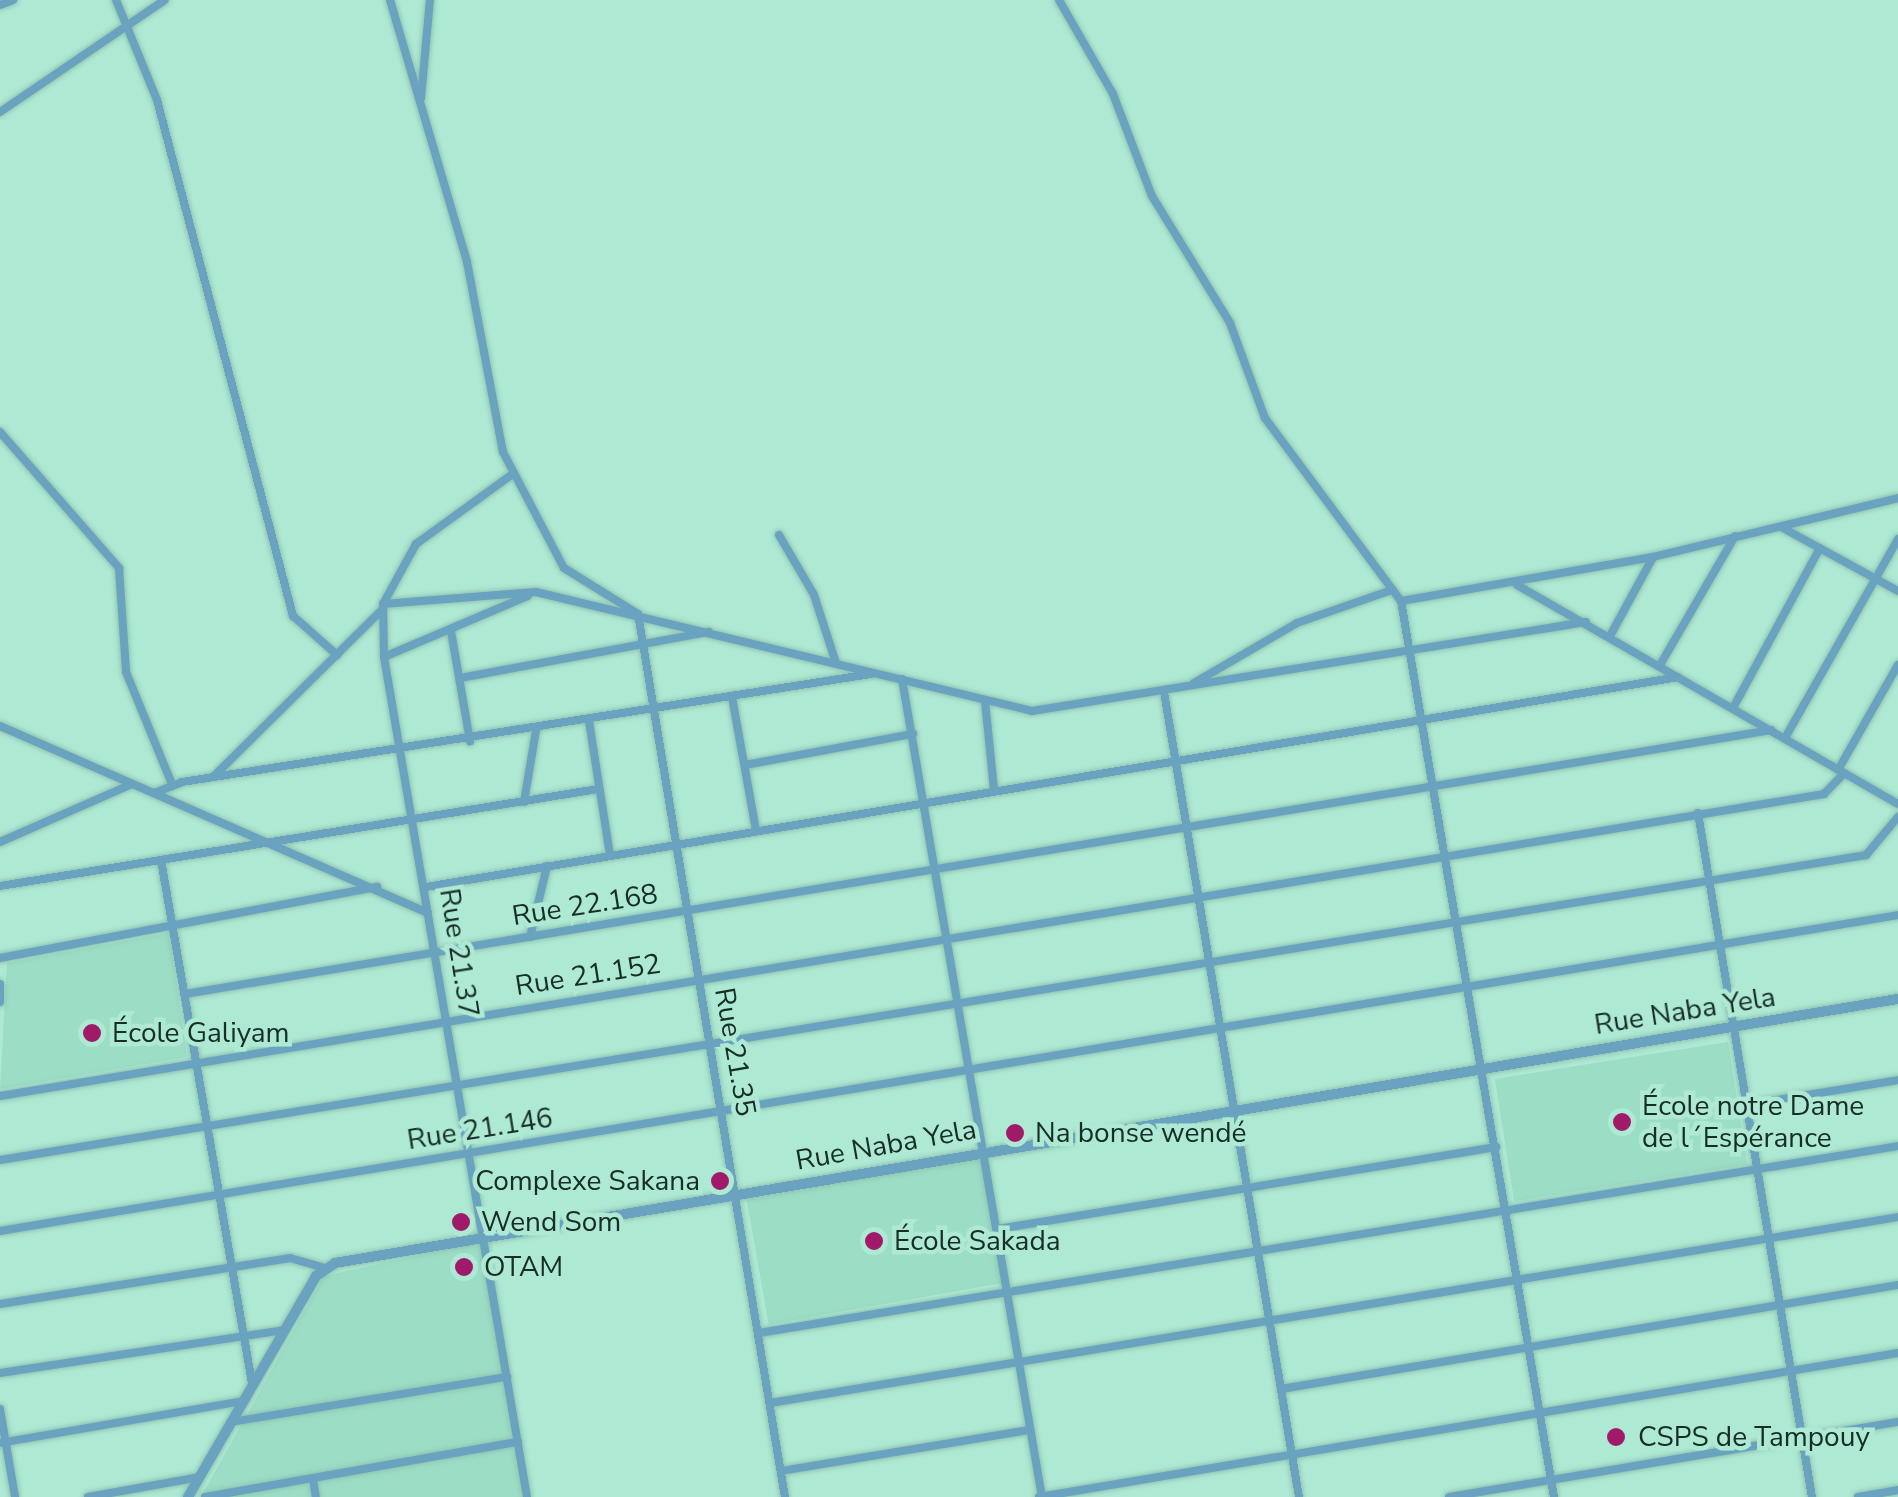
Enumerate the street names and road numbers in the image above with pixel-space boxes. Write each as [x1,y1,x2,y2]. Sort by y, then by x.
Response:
street label: Rue 22.168 [510,877,660,933]
street label: Rue 21.37 [432,886,486,1020]
street label: Rue 21.152 [513,947,663,1003]
street label: Rue Naba Yela [1592,980,1778,1042]
street label: Rue 21.35 [707,985,763,1119]
street label: Rue 21.146 [405,1101,555,1157]
street label: Rue Naba Yela [793,1113,979,1177]

